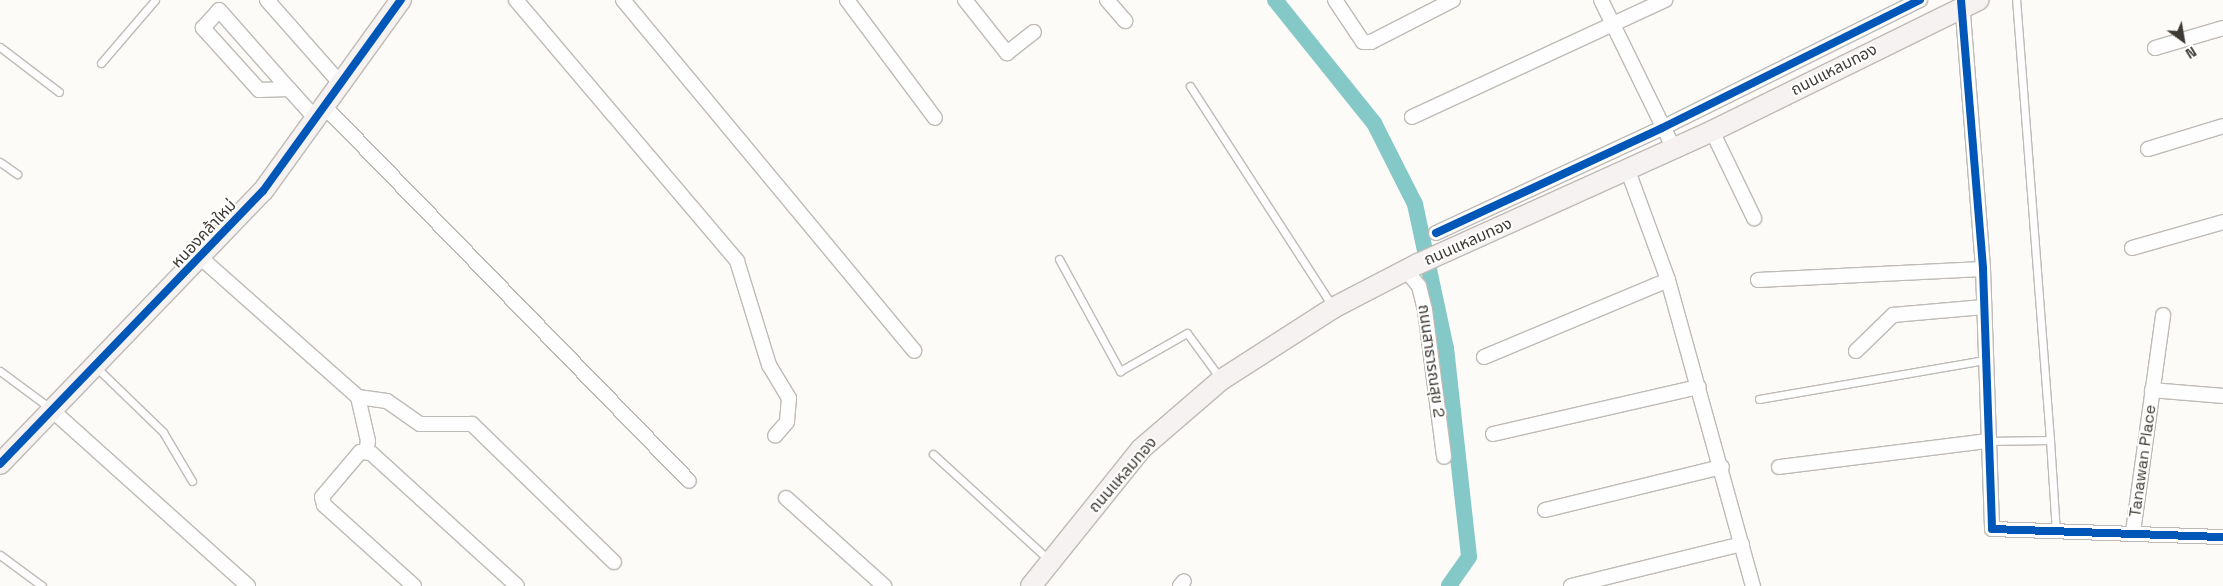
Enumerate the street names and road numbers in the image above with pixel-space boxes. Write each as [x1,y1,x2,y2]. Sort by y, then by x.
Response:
street label: ถนนแหลมทอง [1788,40,1880,100]
street label: หนองคล้าใหม่ [168,196,240,272]
street label: ถนนแหลมทอง [1421,214,1515,270]
street label: ถนนสาธารณสุข 2 [1414,303,1448,419]
street label: Tanawan Place [2126,404,2160,518]
street label: ถนนแหลมทอง [1085,433,1161,517]

